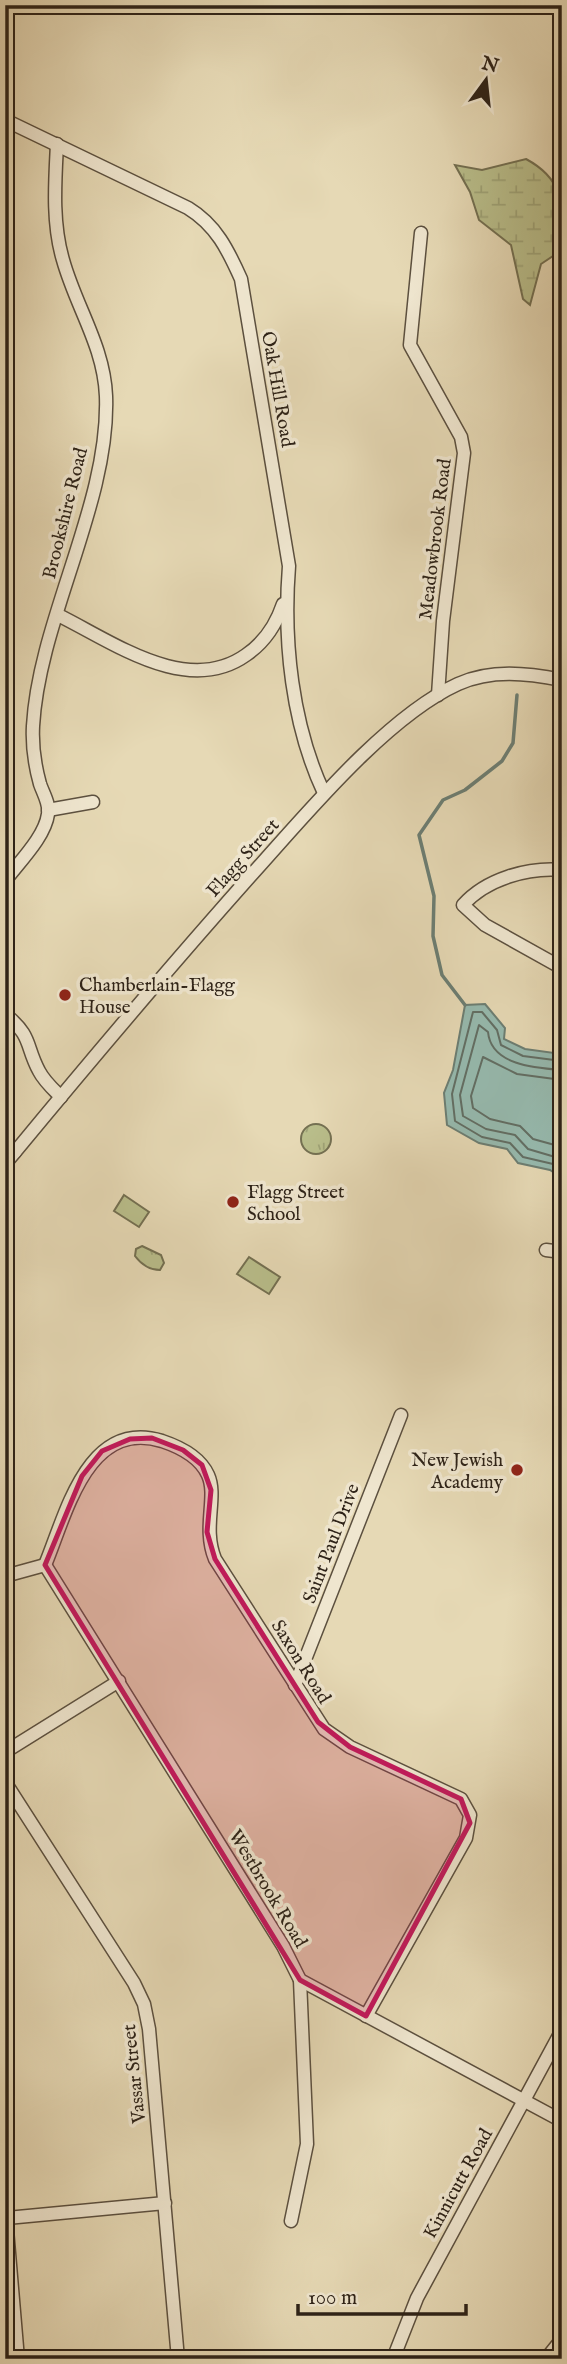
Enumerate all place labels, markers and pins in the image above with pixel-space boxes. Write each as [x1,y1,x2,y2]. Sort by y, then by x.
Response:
place label: Chamberlain-Flagg House [79,974,236,1020]
marker: Chamberlain-Flagg House [57,987,73,1003]
place label: Flagg Street School [247,1181,345,1227]
marker: Flagg Street School [225,1194,241,1210]
place label: New Jewish Academy [411,1449,504,1495]
marker: New Jewish Academy [509,1462,525,1478]

